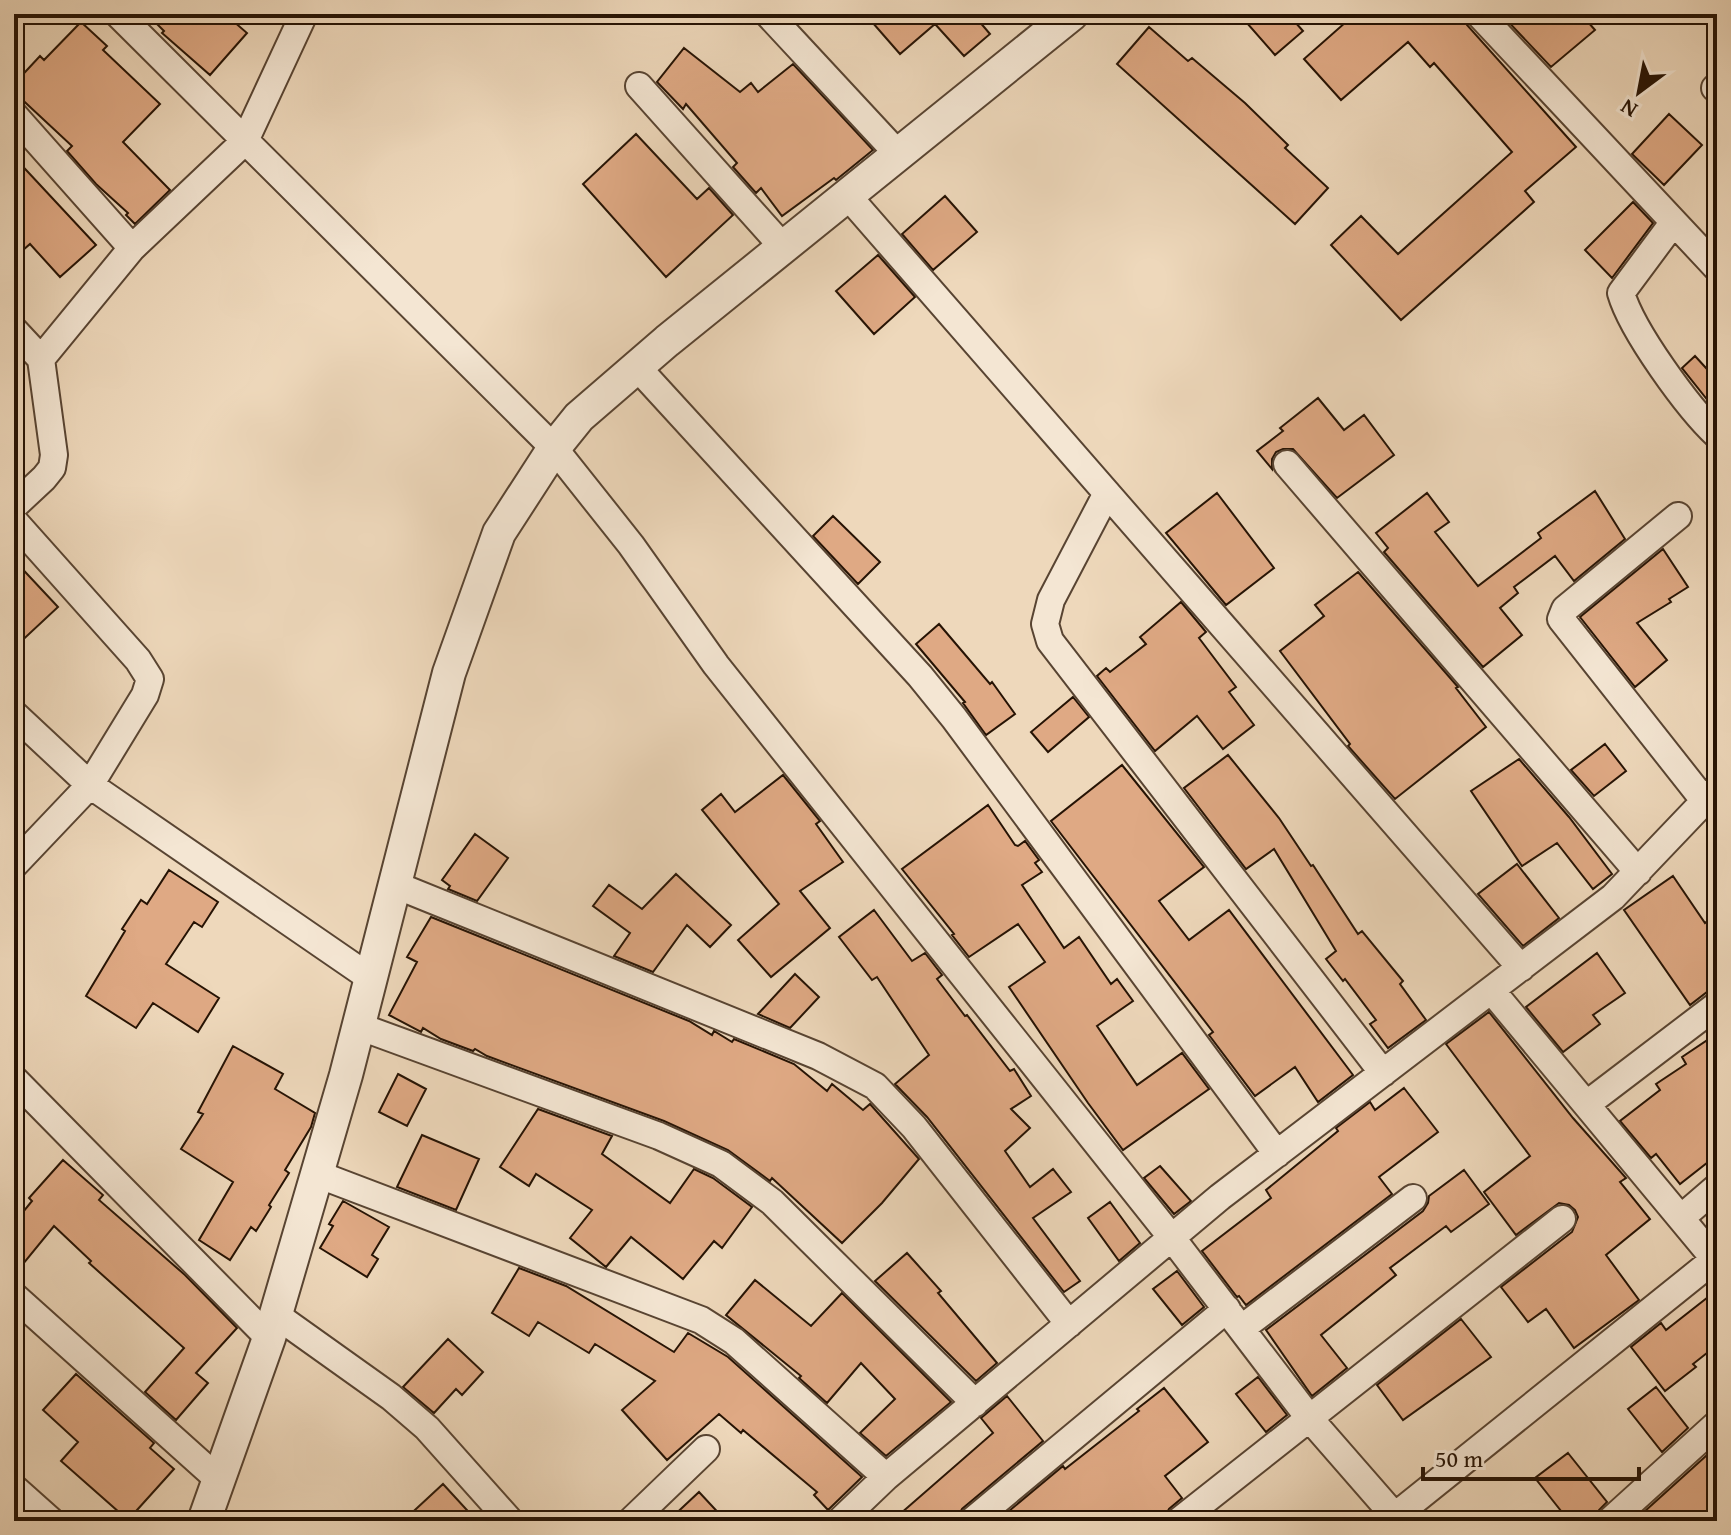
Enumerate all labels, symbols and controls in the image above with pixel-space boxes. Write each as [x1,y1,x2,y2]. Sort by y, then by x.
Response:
north arrow [1599,52,1679,132]
text: N [1613,91,1643,126]
scale bar [1423,1431,1639,1481]
text: 50 m [1435,1441,1483,1476]

